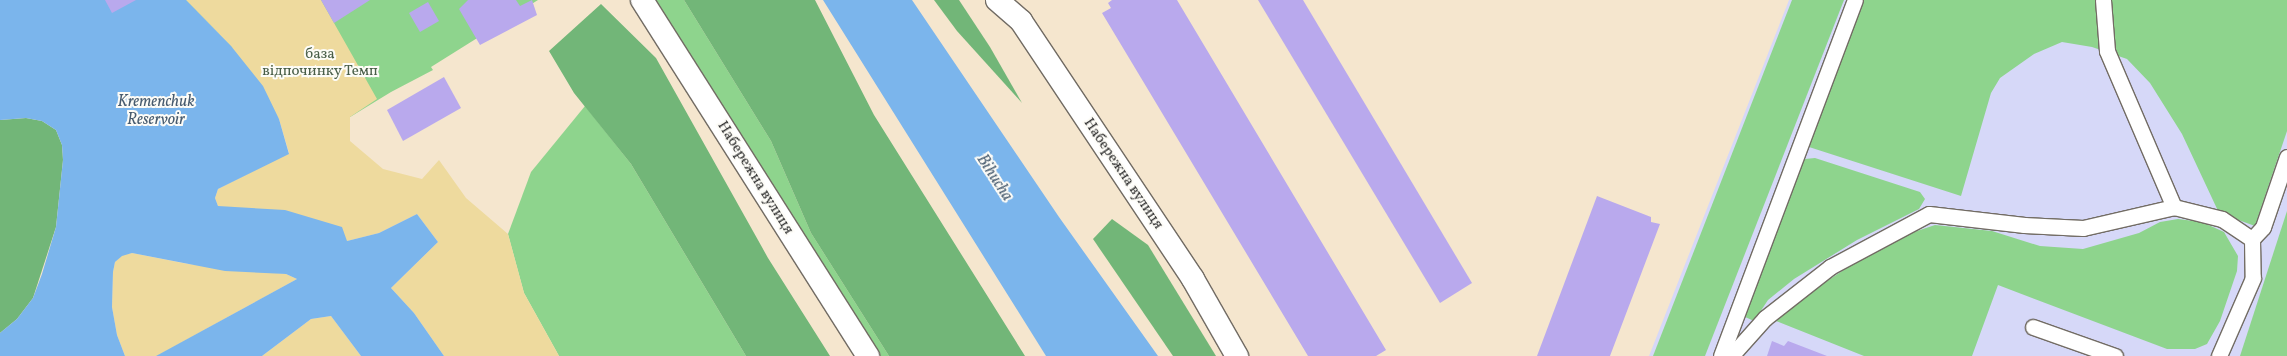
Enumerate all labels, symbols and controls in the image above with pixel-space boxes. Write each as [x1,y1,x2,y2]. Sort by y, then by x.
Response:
park label: база відпочинку Темп [262,45,378,80]
water label: Kremenchuk Reservoir [117,92,195,130]
street label: Набережна вулиця [1079,115,1167,233]
street label: Набережна вулиця [713,118,797,238]
water label: Bihucha [972,151,1016,205]

